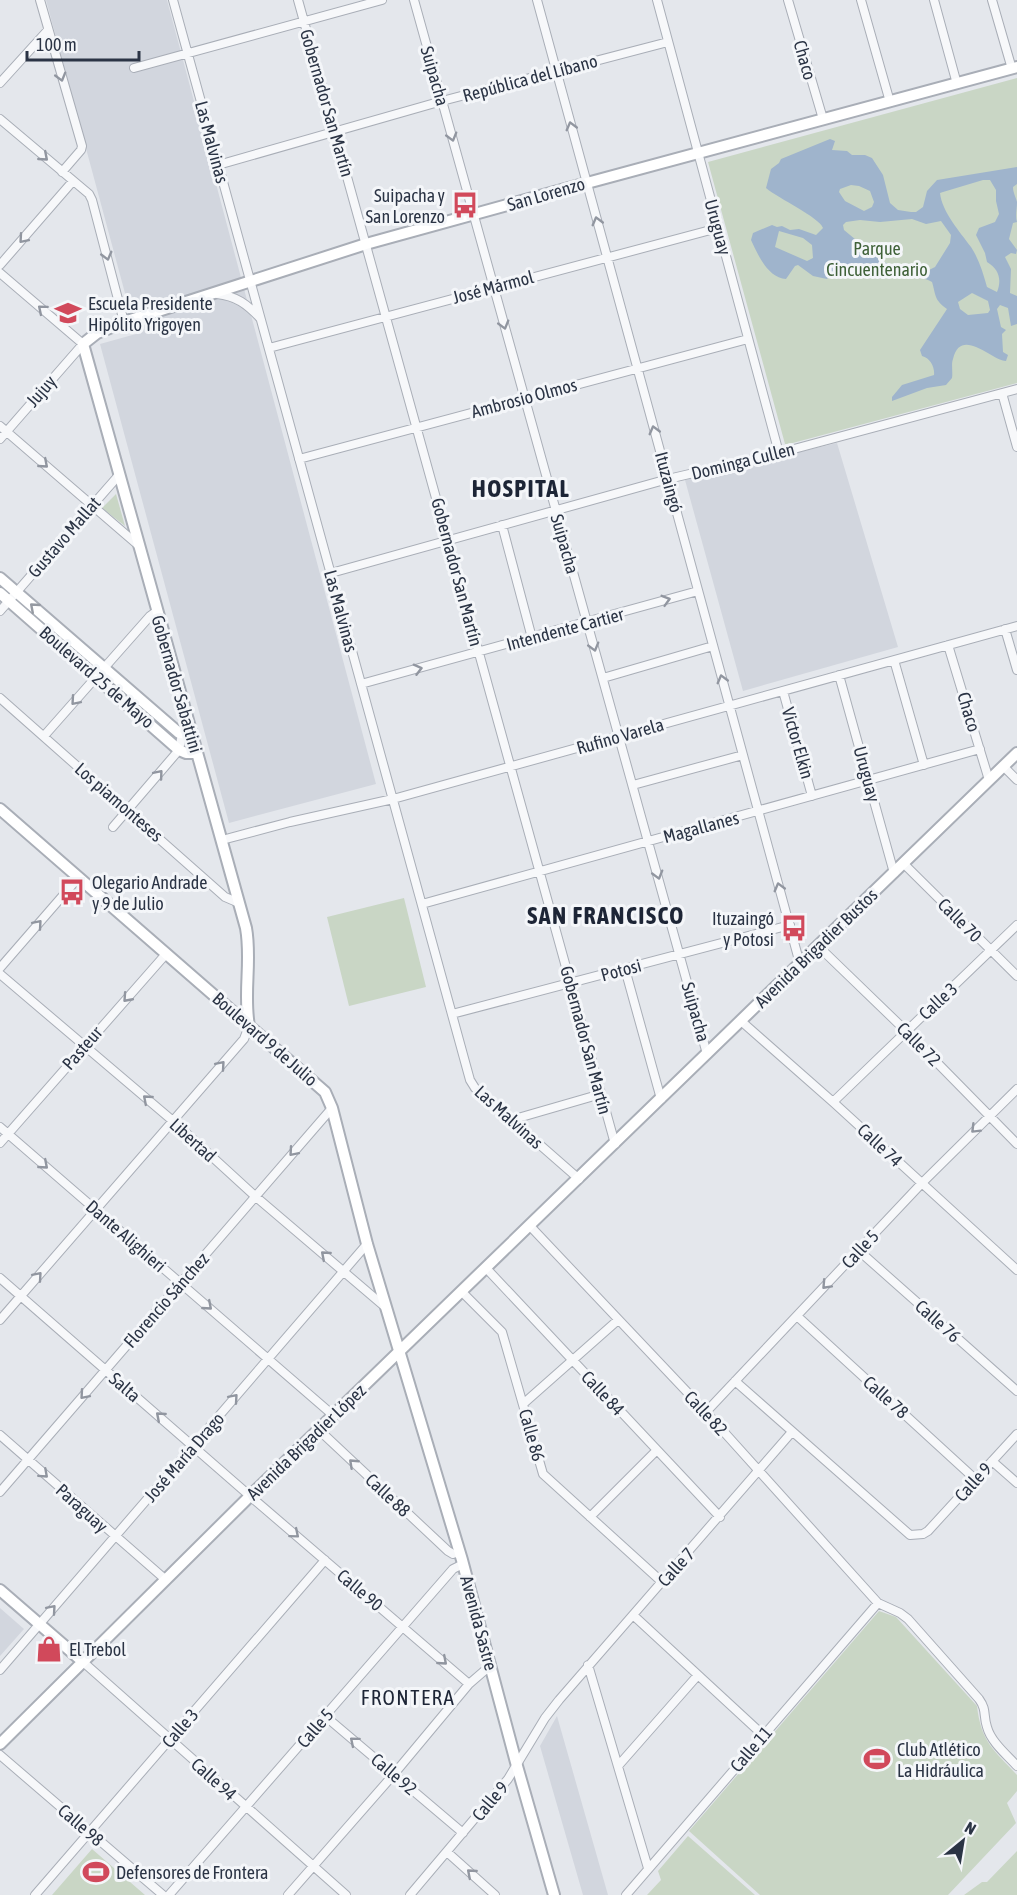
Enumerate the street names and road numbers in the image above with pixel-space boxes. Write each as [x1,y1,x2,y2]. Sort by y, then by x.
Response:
street label: Gobernador San Martín [296,27,358,179]
street label: Chaco [789,38,821,82]
street label: Suipacha [416,44,454,108]
street label: República del Líbano [460,50,600,106]
street label: Las Malvinas [191,99,233,185]
street label: San Lorenzo [505,173,587,215]
street label: Uruguay [701,197,735,257]
street label: José Mármol [450,266,536,308]
street label: Jujuy [22,371,60,411]
street label: Ambrosio Olmos [469,374,579,422]
street label: Dominga Cullen [689,438,797,484]
street label: Ituzaingó [651,449,687,515]
street label: Gustavo Mallat [23,492,105,582]
street label: Gobernador San Martín [427,496,487,648]
street label: Suipacha [546,512,584,576]
street label: Las Malvinas [320,568,362,654]
street label: Intendente Cartier [504,603,627,655]
street label: Gobernador Sabattini [147,613,207,755]
street label: Boulevard 25 de Mayo [35,622,159,732]
street label: Chaco [953,690,985,734]
street label: Victor Elkin [778,705,818,781]
street label: Rufino Varela [574,714,666,758]
street label: Uruguay [850,744,884,804]
street label: Los piamonteses [71,758,167,846]
street label: Magallanes [661,807,741,847]
street label: Avenida Brigadier Bustos [750,884,882,1012]
street label: Calle 70 [934,894,986,946]
street label: Potosi [598,955,644,985]
street label: Gobernador San Martín [556,964,616,1116]
street label: Calle 3 [914,978,962,1024]
street label: Suipacha [677,980,715,1044]
street label: Boulevard 9 de Julio [208,988,322,1090]
street label: Calle 72 [893,1018,945,1070]
street label: Pasteur [58,1022,107,1074]
street label: Las Malvinas [471,1081,547,1153]
street label: Libertad [166,1114,220,1166]
street label: Calle 74 [853,1119,907,1171]
street label: Dante Alighieri [82,1196,170,1276]
street label: Calle 5 [837,1225,883,1273]
street label: Florencio Sánchez [119,1248,213,1352]
street label: Calle 76 [911,1295,965,1347]
street label: Calle 84 [577,1366,629,1420]
street label: Salta [105,1368,145,1406]
street label: Calle 78 [859,1371,913,1423]
street label: Avenida Brigadier López [242,1379,370,1504]
street label: Calle 82 [680,1386,732,1440]
street label: Calle 86 [515,1406,549,1464]
street label: José María Drago [140,1408,228,1506]
street label: Calle 9 [950,1458,996,1506]
street label: Calle 88 [361,1469,415,1521]
street label: Paraguay [52,1479,112,1537]
street label: Calle 7 [653,1543,699,1591]
street label: Calle 90 [333,1565,387,1615]
street label: Avenida Sastre [456,1573,502,1673]
street label: Calle 3 [157,1704,203,1752]
street label: Calle 5 [292,1704,338,1752]
street label: Calle 11 [726,1722,776,1776]
street label: Calle 92 [367,1749,421,1799]
street label: Calle 94 [187,1753,241,1805]
street label: Calle 9 [468,1777,512,1825]
street label: Calle 98 [54,1800,108,1850]

